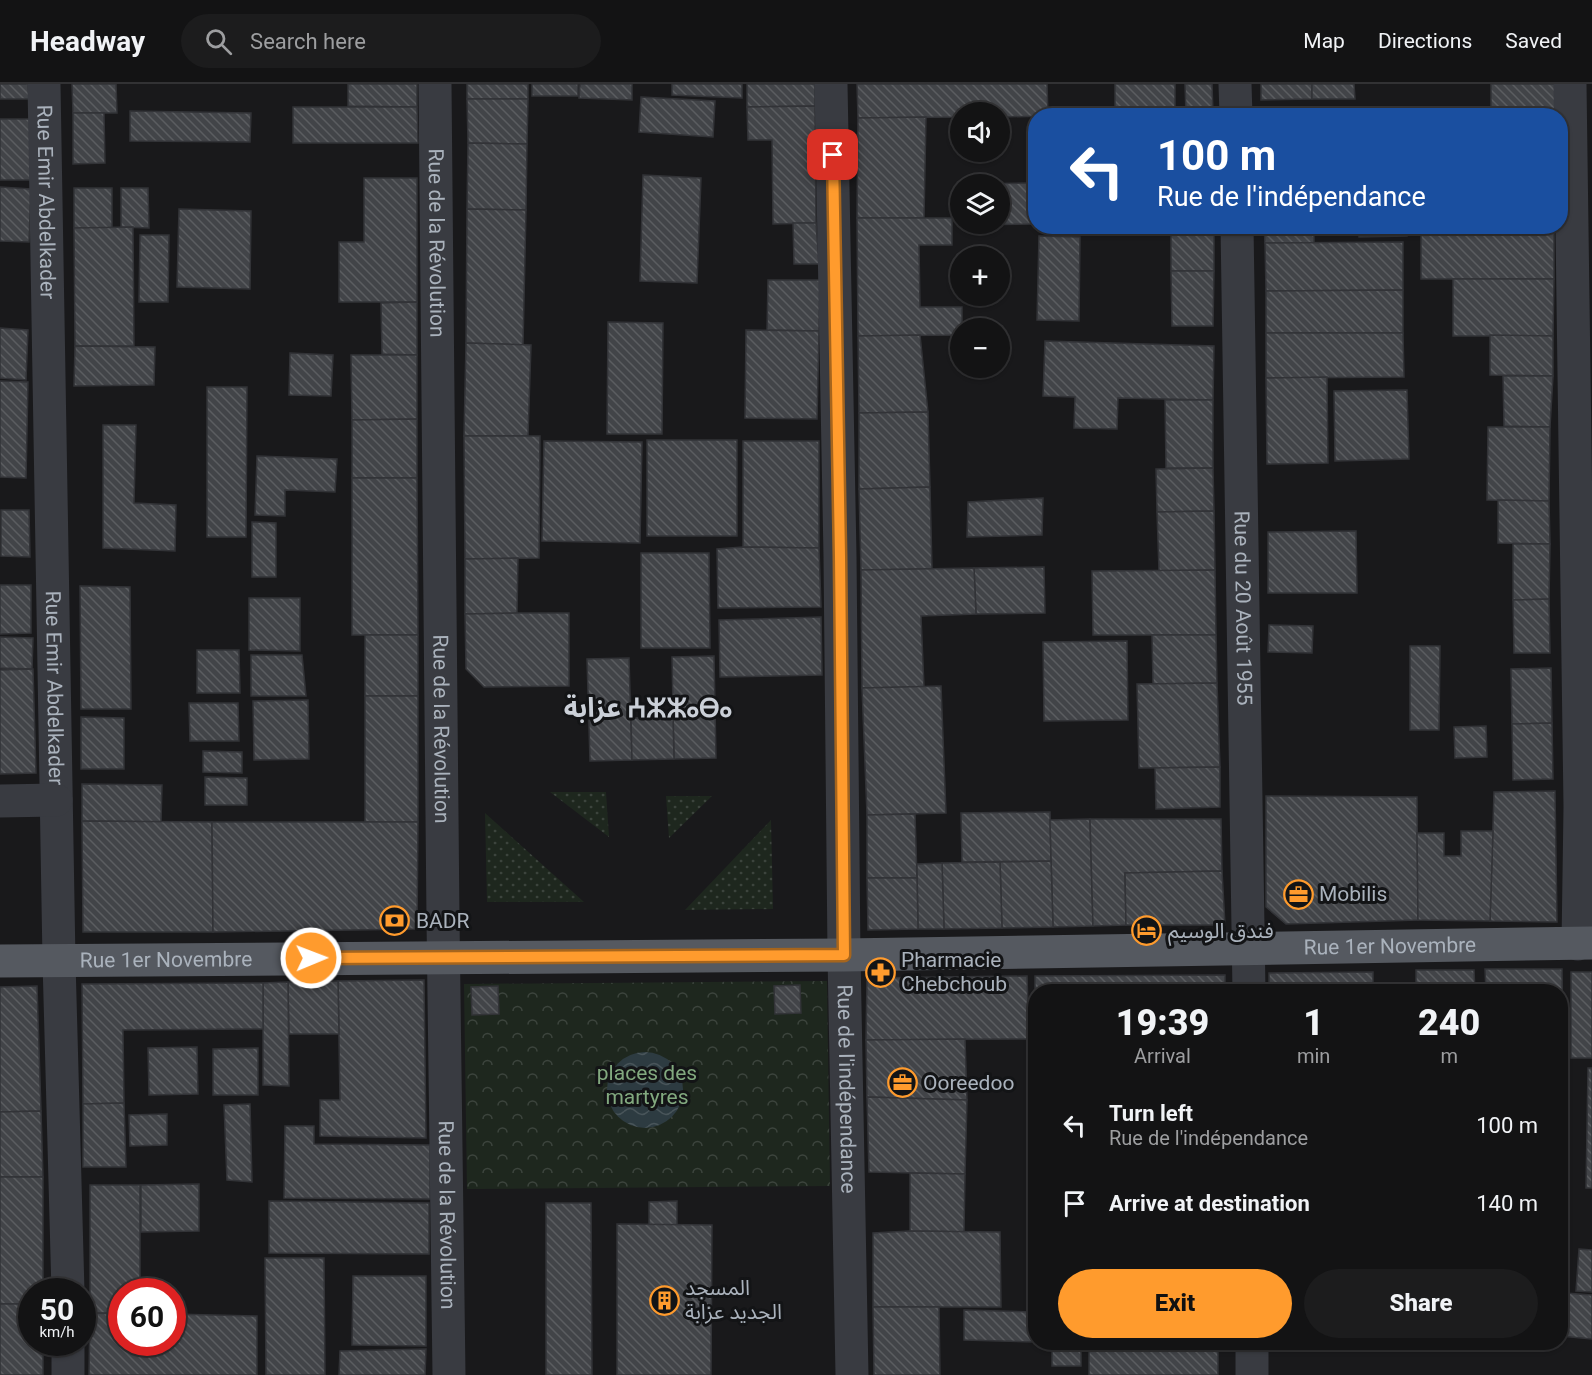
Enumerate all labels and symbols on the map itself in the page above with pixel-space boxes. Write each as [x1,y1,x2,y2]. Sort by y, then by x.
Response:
street label: Rue Emir Abdelkader [32,105,60,299]
pin [807,129,858,180]
street label: Rue de la Révolution [424,148,449,338]
street label: Rue du 20 Août 1955 [1229,510,1257,706]
street label: Rue Emir Abdelkader [41,590,68,785]
street label: Rue de la Révolution [428,634,454,824]
district label: عزابة ⵄⵣⵣⴰⴱⴰ [564,692,732,724]
office icon: Mobilis [1282,878,1314,910]
place label: Mobilis [1319,882,1387,906]
bank icon: BADR [379,905,411,937]
place label: BADR [416,909,470,933]
hotel icon: فندق الوسيم [1131,915,1163,947]
place label: فندق الوسيم [1168,919,1274,946]
position arrow [279,926,343,990]
street label: Rue 1er Novembre [1303,933,1476,960]
street label: Rue 1er Novembre [80,947,252,972]
place label: Pharmacie Chebchoub [901,948,1007,996]
pharmacy icon: Pharmacie Chebchoub [864,956,896,988]
street label: Rue de l'indépendance [833,984,861,1194]
park label: places des martyres [597,1061,697,1109]
office icon: Ooreedoo [886,1067,918,1099]
place label: Ooreedoo [923,1071,1014,1095]
street label: Rue de la Révolution [434,1120,460,1310]
place label: المسجد الجديد عزابة [685,1276,782,1324]
speed limit sign: 60 [108,1278,186,1356]
building icon: المسجد الجديد عزابة [648,1284,680,1316]

